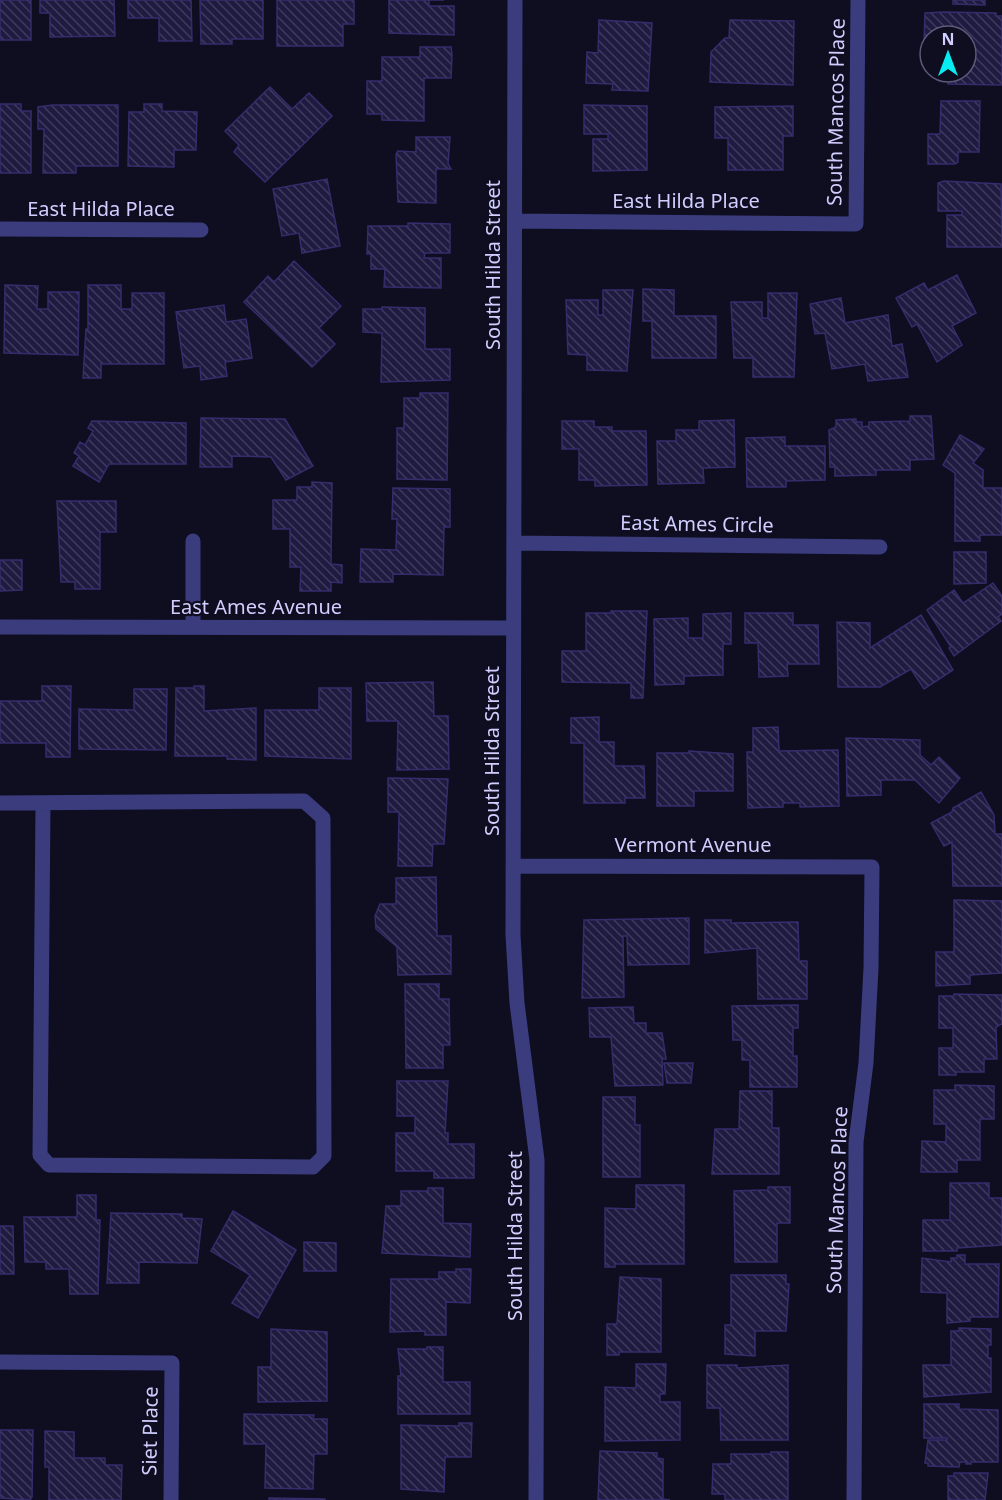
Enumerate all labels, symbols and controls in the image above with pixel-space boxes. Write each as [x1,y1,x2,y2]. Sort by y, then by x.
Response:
street label: South Mancos Place [820,18,851,206]
north arrow [918,24,978,84]
text: N [941,28,955,50]
street label: South Hilda Street [479,180,506,350]
street label: East Hilda Place [612,187,760,214]
street label: East Hilda Place [27,195,175,222]
street label: East Ames Circle [620,509,774,538]
street label: East Ames Avenue [170,593,342,620]
street label: South Hilda Street [478,666,505,836]
street label: Vermont Avenue [615,831,771,858]
street label: South Mancos Place [820,1106,853,1294]
street label: South Hilda Street [501,1151,528,1321]
street label: Siet Place [135,1386,164,1476]

